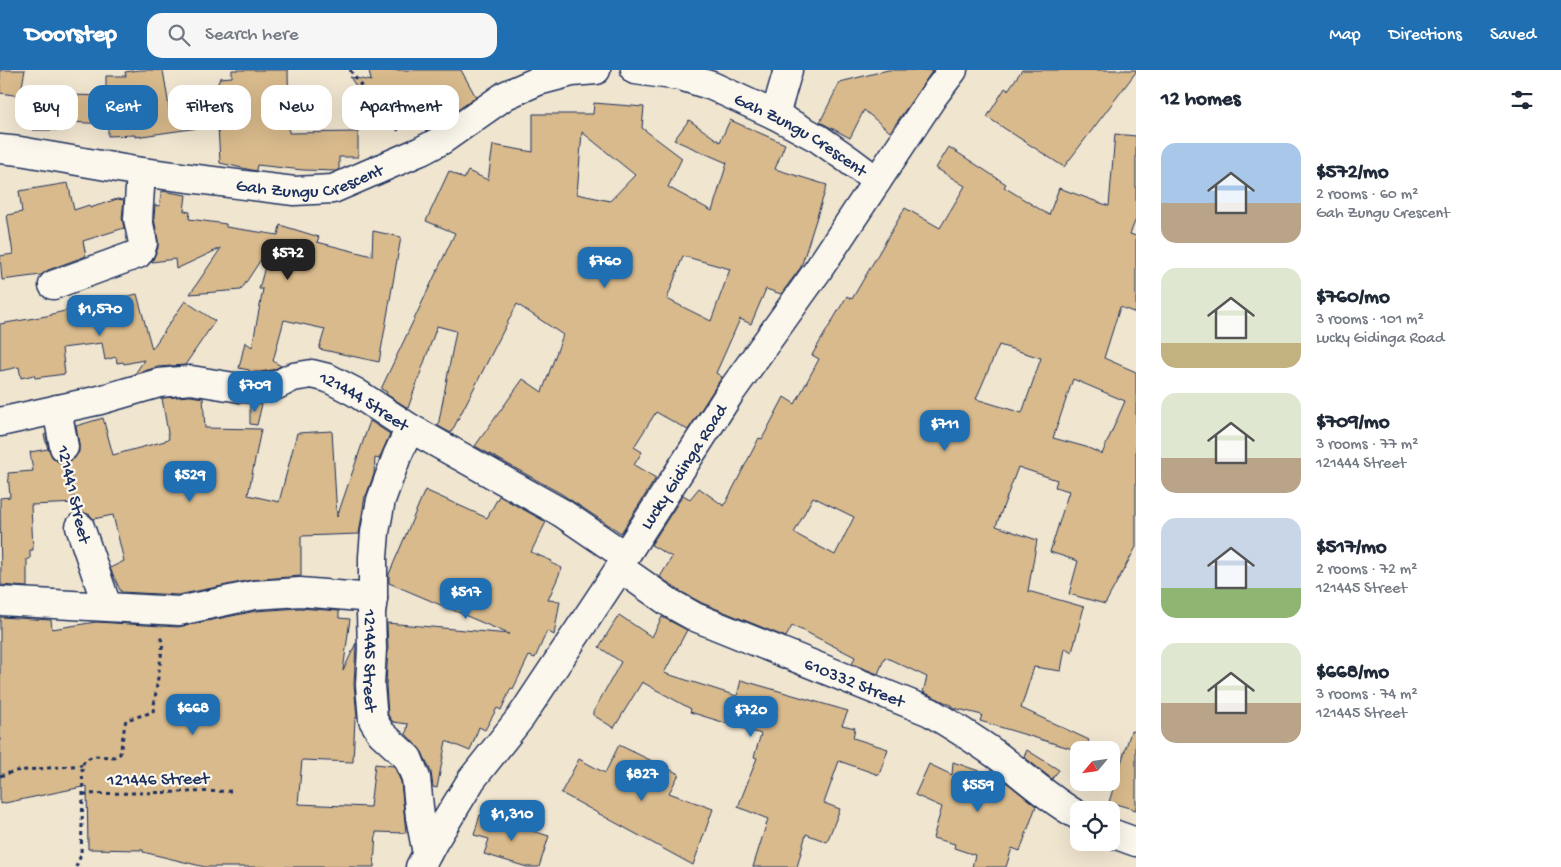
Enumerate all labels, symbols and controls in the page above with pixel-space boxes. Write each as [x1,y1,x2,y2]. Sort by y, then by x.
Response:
search box [147,13,497,58]
text: Doorstep [25,21,117,50]
icon: search [165,21,193,49]
text: Search here [205,24,299,47]
text: Map [1329,25,1361,46]
text: Directions [1389,25,1462,46]
text: Saved [1490,25,1536,46]
chip: Buy [15,85,78,130]
chip: Rent [88,85,158,130]
chip: Filters [168,85,251,130]
chip: New [261,85,332,130]
chip: Apartment [342,85,459,130]
icon: filters [1508,86,1536,114]
text: 12 homes [1161,88,1240,113]
street label: Gah Zungu Crescent [730,90,871,183]
street label: Gah Zungu Crescent [235,160,388,204]
text: $572/mo [1316,161,1389,186]
icon: home [1201,163,1261,223]
text: 2 rooms · 60 m² [1316,186,1418,205]
text: Gah Zungu Crescent [1316,205,1450,224]
pin: $572 [258,238,318,281]
text: $572 [272,245,304,264]
pin: $760 [575,246,635,289]
text: $760 [589,253,621,272]
text: $760/mo [1316,286,1390,311]
icon: home [1201,288,1261,348]
pin: $1,570 [59,294,141,337]
text: $1,570 [78,301,122,320]
text: 3 rooms · 101 m² [1316,311,1424,330]
text: Lucky Gidinga Road [1316,330,1444,349]
street label: 121444 Street [316,368,413,438]
pin: $709 [225,370,285,413]
text: $709 [239,377,271,396]
street label: Lucky Gidinga Road [637,400,734,534]
pin: $711 [915,410,975,452]
text: $709/mo [1316,411,1390,436]
icon: home [1201,413,1261,473]
text: $711 [931,416,959,435]
text: 3 rooms · 77 m² [1316,436,1418,455]
street label: 121441 Street [51,443,94,547]
text: 121444 Street [1316,455,1406,474]
pin: $529 [160,460,220,503]
text: $529 [174,467,206,486]
text: $517/mo [1316,536,1387,561]
icon: home [1201,538,1261,598]
text: 2 rooms · 72 m² [1316,561,1417,580]
pin: $517 [436,578,496,620]
text: 121445 Street [1316,580,1407,599]
text: $517 [451,584,481,603]
street label: 121445 Street [357,608,380,714]
street label: 610332 Street [801,654,909,714]
text: $668/mo [1316,661,1389,686]
icon: home [1201,663,1261,723]
text: 3 rooms · 74 m² [1316,686,1418,705]
pin: $668 [163,694,223,736]
pin: $720 [721,696,781,738]
text: $668 [177,700,209,719]
text: $720 [735,702,767,721]
text: 121445 Street [1316,705,1407,724]
north arrow [1070,741,1120,791]
map controls [1070,741,1120,851]
pin: $827 [612,760,672,802]
text: $827 [626,766,658,785]
street label: 121446 Street [106,769,211,792]
pin: $559 [948,770,1008,813]
text: $559 [962,777,994,796]
pin: $1,310 [471,800,553,842]
button: locate [1070,801,1120,851]
text: $1,310 [491,806,533,825]

